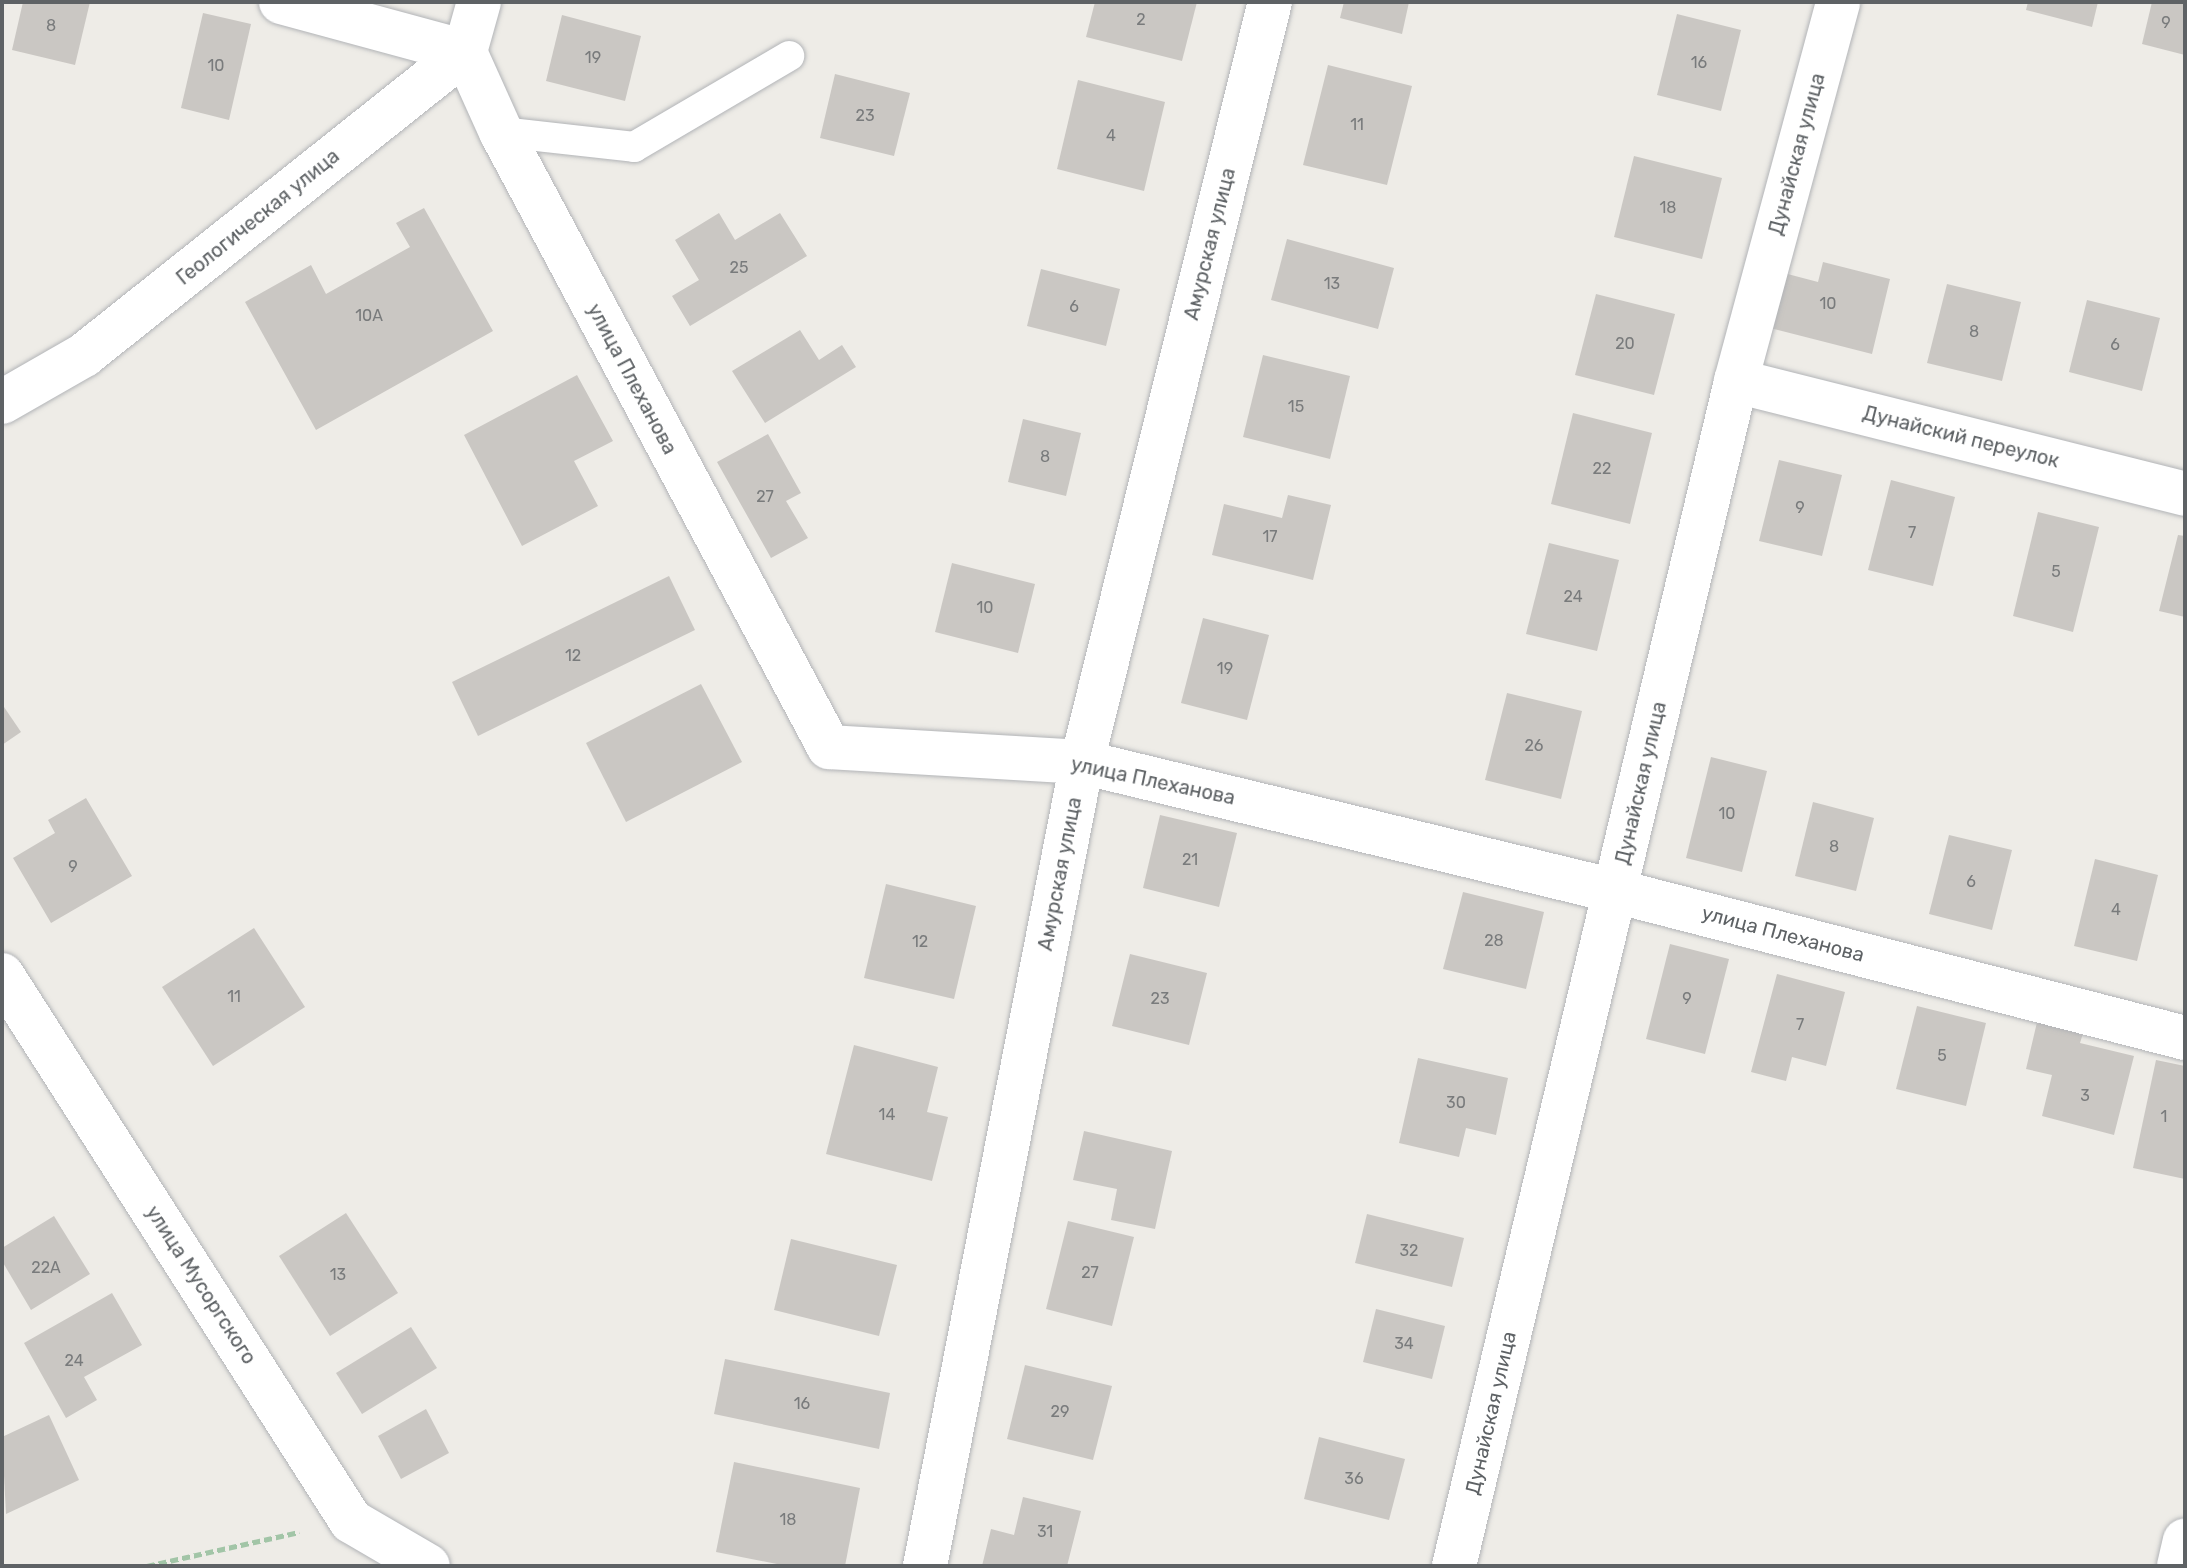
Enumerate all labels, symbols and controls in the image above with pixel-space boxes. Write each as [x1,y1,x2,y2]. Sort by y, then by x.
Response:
house number: 2 [1136,10,1146,30]
house number: 9 [2161,13,2171,33]
house number: 8 [46,16,56,36]
house number: 19 [585,48,601,68]
house number: 16 [1691,53,1707,73]
house number: 10 [207,56,225,76]
street label: Дунайская улица [1764,70,1830,238]
house number: 23 [855,106,875,126]
house number: 11 [1350,115,1364,135]
house number: 4 [1106,126,1116,146]
street label: Геологическая улица [172,144,344,290]
street label: Амурская улица [1179,165,1241,323]
house number: 18 [1659,198,1677,218]
house number: 25 [730,258,748,278]
house number: 13 [1324,274,1340,294]
house number: 10 [1819,294,1837,314]
house number: 6 [1069,297,1079,317]
street label: улица Плеханова [582,300,682,458]
house number: 10А [355,306,383,326]
house number: 8 [1969,322,1979,342]
house number: 20 [1615,334,1635,354]
house number: 6 [2110,335,2120,355]
house number: 15 [1288,397,1304,417]
street label: Дунайский переулок [1860,401,2062,473]
house number: 8 [1040,447,1050,467]
house number: 22 [1593,459,1611,479]
house number: 27 [756,487,774,507]
house number: 9 [1795,498,1805,518]
house number: 7 [1908,523,1916,543]
house number: 17 [1262,527,1278,547]
house number: 5 [2051,562,2061,582]
house number: 24 [1563,587,1583,607]
house number: 10 [976,598,994,618]
house number: 12 [565,646,581,666]
house number: 19 [1217,659,1233,679]
street label: Дунайская улица [1611,699,1671,867]
house number: 26 [1524,736,1544,756]
street label: улица Плеханова [1069,752,1237,810]
street label: Амурская улица [1033,795,1087,953]
house number: 10 [1718,804,1736,824]
house number: 8 [1829,837,1839,857]
house number: 21 [1182,850,1198,870]
house number: 9 [68,857,78,877]
house number: 6 [1966,872,1976,892]
house number: 4 [2111,900,2121,920]
street label: улица Плеханова [1699,901,1867,967]
house number: 28 [1484,931,1504,951]
house number: 12 [912,932,928,952]
house number: 11 [227,987,241,1007]
house number: 23 [1150,989,1170,1009]
house number: 9 [1682,989,1692,1009]
house number: 7 [1796,1015,1804,1035]
house number: 5 [1937,1046,1947,1066]
house number: 3 [2080,1086,2090,1106]
house number: 30 [1446,1093,1466,1113]
house number: 14 [879,1105,895,1125]
house number: 1 [2161,1107,2167,1127]
street label: улица Мусоргского [141,1201,261,1369]
house number: 32 [1399,1241,1419,1261]
house number: 22А [31,1258,61,1278]
house number: 27 [1081,1263,1099,1283]
house number: 13 [330,1265,346,1285]
street label: Дунайская улица [1461,1329,1521,1497]
house number: 34 [1394,1334,1414,1354]
house number: 24 [64,1351,84,1371]
house number: 16 [794,1394,810,1414]
house number: 29 [1051,1402,1069,1422]
house number: 36 [1344,1469,1364,1489]
house number: 18 [779,1510,797,1530]
house number: 31 [1037,1522,1053,1542]

